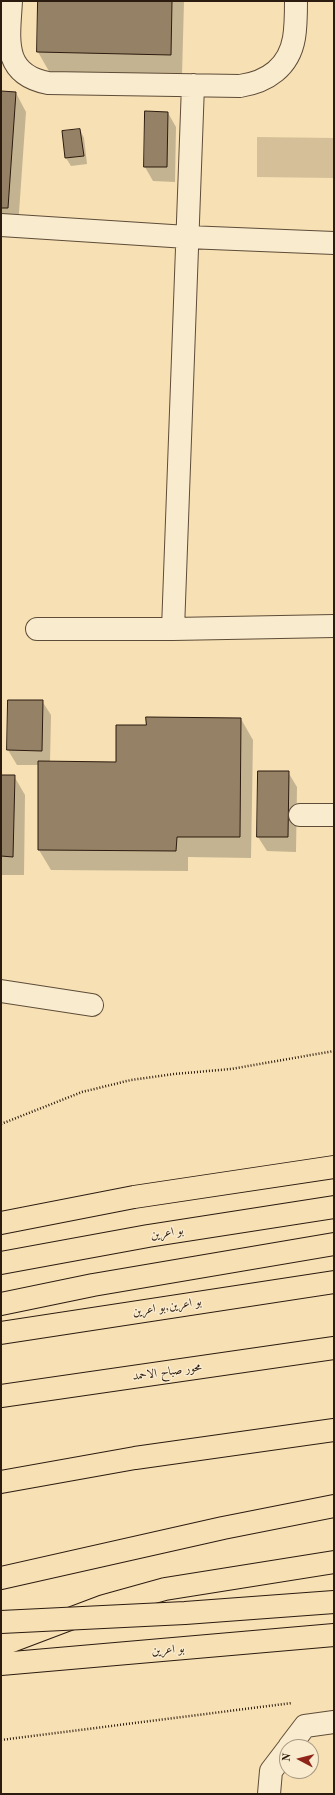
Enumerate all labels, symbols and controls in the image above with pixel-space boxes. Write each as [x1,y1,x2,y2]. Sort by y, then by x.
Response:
street label: بو اعرين [149,1223,185,1243]
street label: بو اعرين,بو اعرين [131,1294,203,1320]
street label: محور صباح الاحمد [132,1360,202,1384]
street label: بو اعرين [151,1641,185,1659]
north arrow [279,1739,319,1779]
text: N [282,1753,294,1762]

